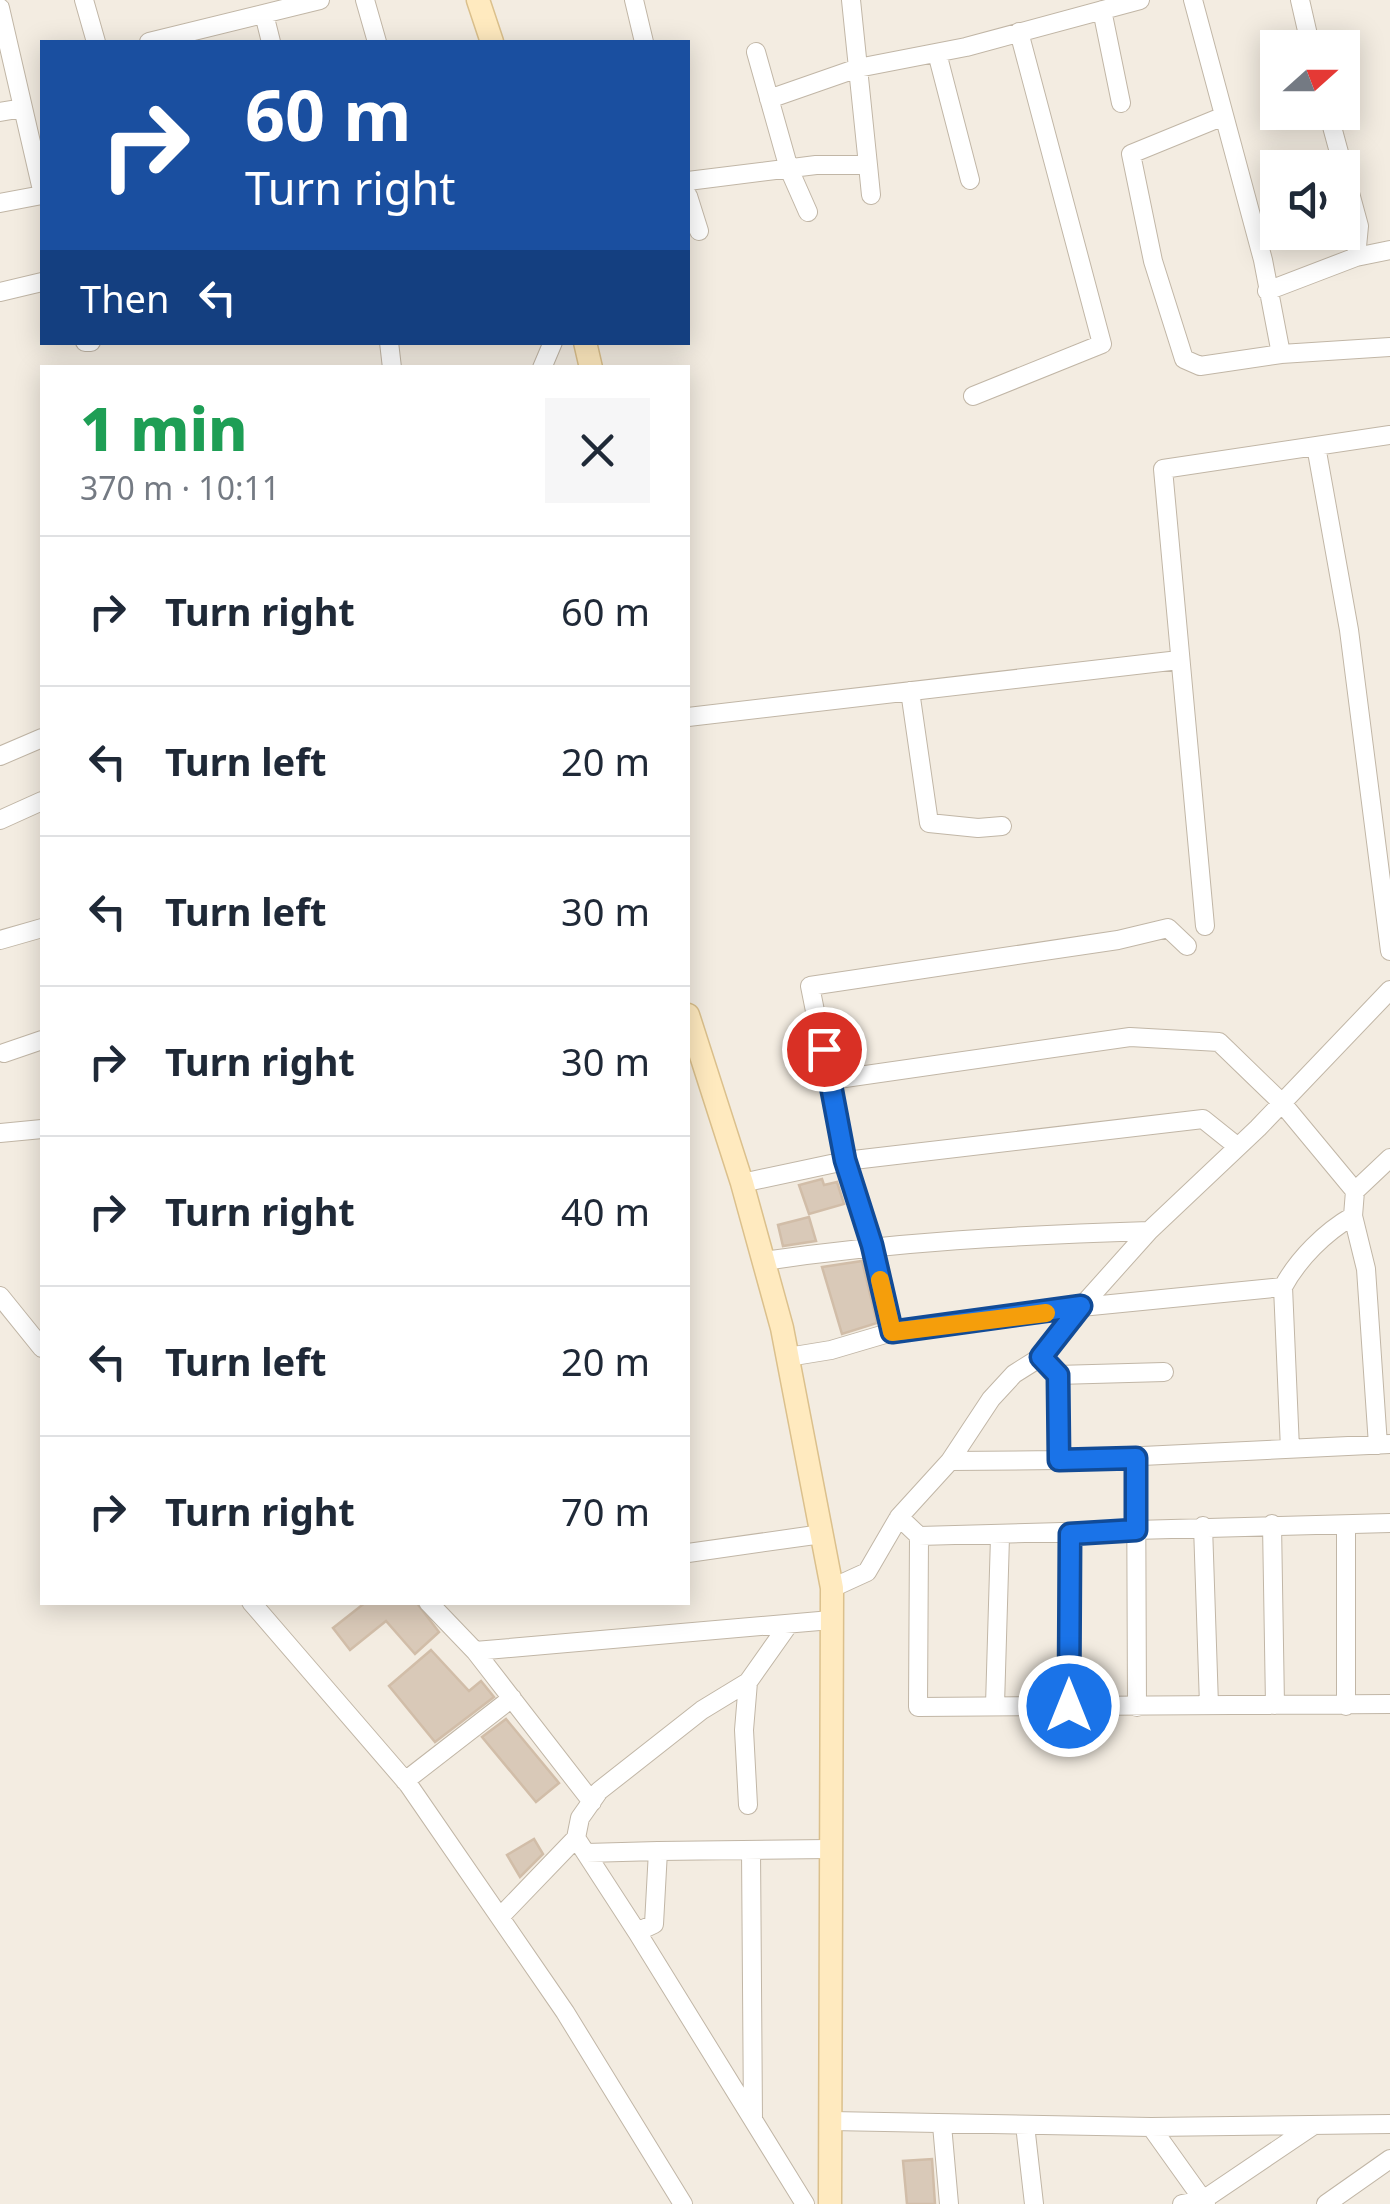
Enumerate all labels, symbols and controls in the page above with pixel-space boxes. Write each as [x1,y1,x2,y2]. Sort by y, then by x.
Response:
north arrow [1260,30,1360,130]
map controls [1260,30,1360,250]
text: 60 m [245,66,412,162]
icon: right [80,80,210,210]
button: sound [1260,150,1360,250]
text: Turn right [245,157,456,218]
icon: left [190,270,245,325]
text: Then [80,272,170,324]
text: 1 min [80,387,248,469]
button: close [545,398,650,503]
text: 370 m · 10:11 [80,466,280,509]
icon: right [80,584,135,639]
text: Turn right [165,585,355,637]
text: 60 m [561,585,650,637]
icon: left [80,734,135,789]
text: Turn left [165,735,327,787]
text: 20 m [561,735,650,787]
icon: left [80,884,135,939]
text: Turn left [165,885,327,937]
text: 30 m [561,885,650,937]
pin [782,1007,867,1092]
icon: arrive [797,1022,852,1077]
icon: right [80,1034,135,1089]
text: Turn right [165,1035,355,1087]
text: 30 m [561,1035,650,1087]
icon: right [80,1184,135,1239]
text: Turn right [165,1185,355,1237]
text: 40 m [561,1185,650,1237]
icon: left [80,1334,135,1389]
text: Turn left [165,1335,327,1387]
text: 20 m [561,1335,650,1387]
icon: right [80,1484,135,1539]
text: Turn right [165,1485,355,1537]
text: 70 m [561,1485,650,1537]
position arrow [1017,1654,1121,1758]

